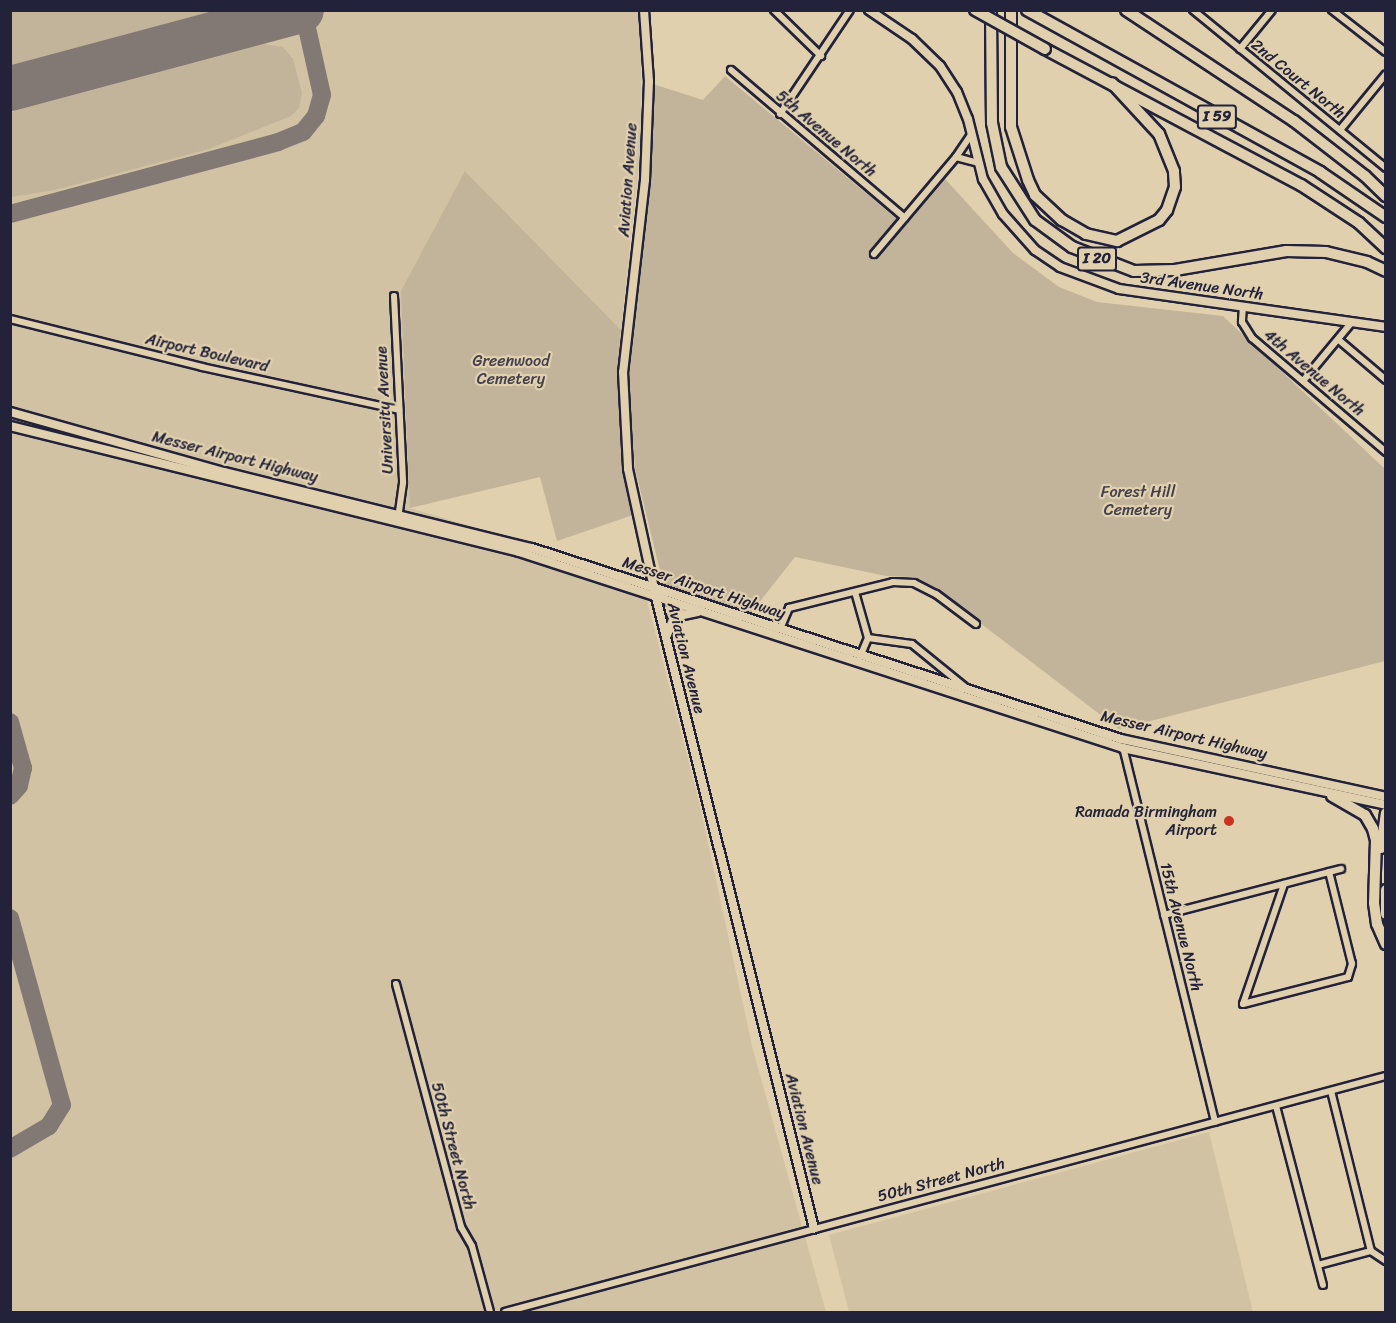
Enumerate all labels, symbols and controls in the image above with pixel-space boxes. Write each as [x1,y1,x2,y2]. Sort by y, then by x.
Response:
street label: 2nd Court North [1247,35,1349,123]
street label: 5th Avenue North [772,86,880,182]
road number: I 59 [1196,105,1238,129]
street label: Aviation Avenue [614,123,642,237]
road number: I 20 [1076,247,1118,271]
street label: 3rd Avenue North [1139,268,1265,304]
street label: 4th Avenue North [1260,325,1368,421]
street label: Airport Boulevard [144,330,270,376]
street label: University Avenue [372,346,398,474]
park label: Greenwood Cemetery [472,351,550,389]
street label: Messer Airport Highway [150,427,320,487]
park label: Forest Hill Cemetery [1101,482,1175,520]
street label: Messer Airport Highway [620,553,788,623]
street label: Aviation Avenue [663,600,709,716]
street label: Messer Airport Highway [1099,706,1269,764]
place label: Ramada Birmingham Airport [1075,802,1217,840]
marker: Ramada Birmingham Airport [1222,814,1236,828]
street label: 15th Avenue North [1156,860,1206,994]
street label: Aviation Avenue [781,1071,827,1187]
street label: 50th Street North [427,1080,479,1212]
street label: 50th Street North [875,1154,1007,1206]

